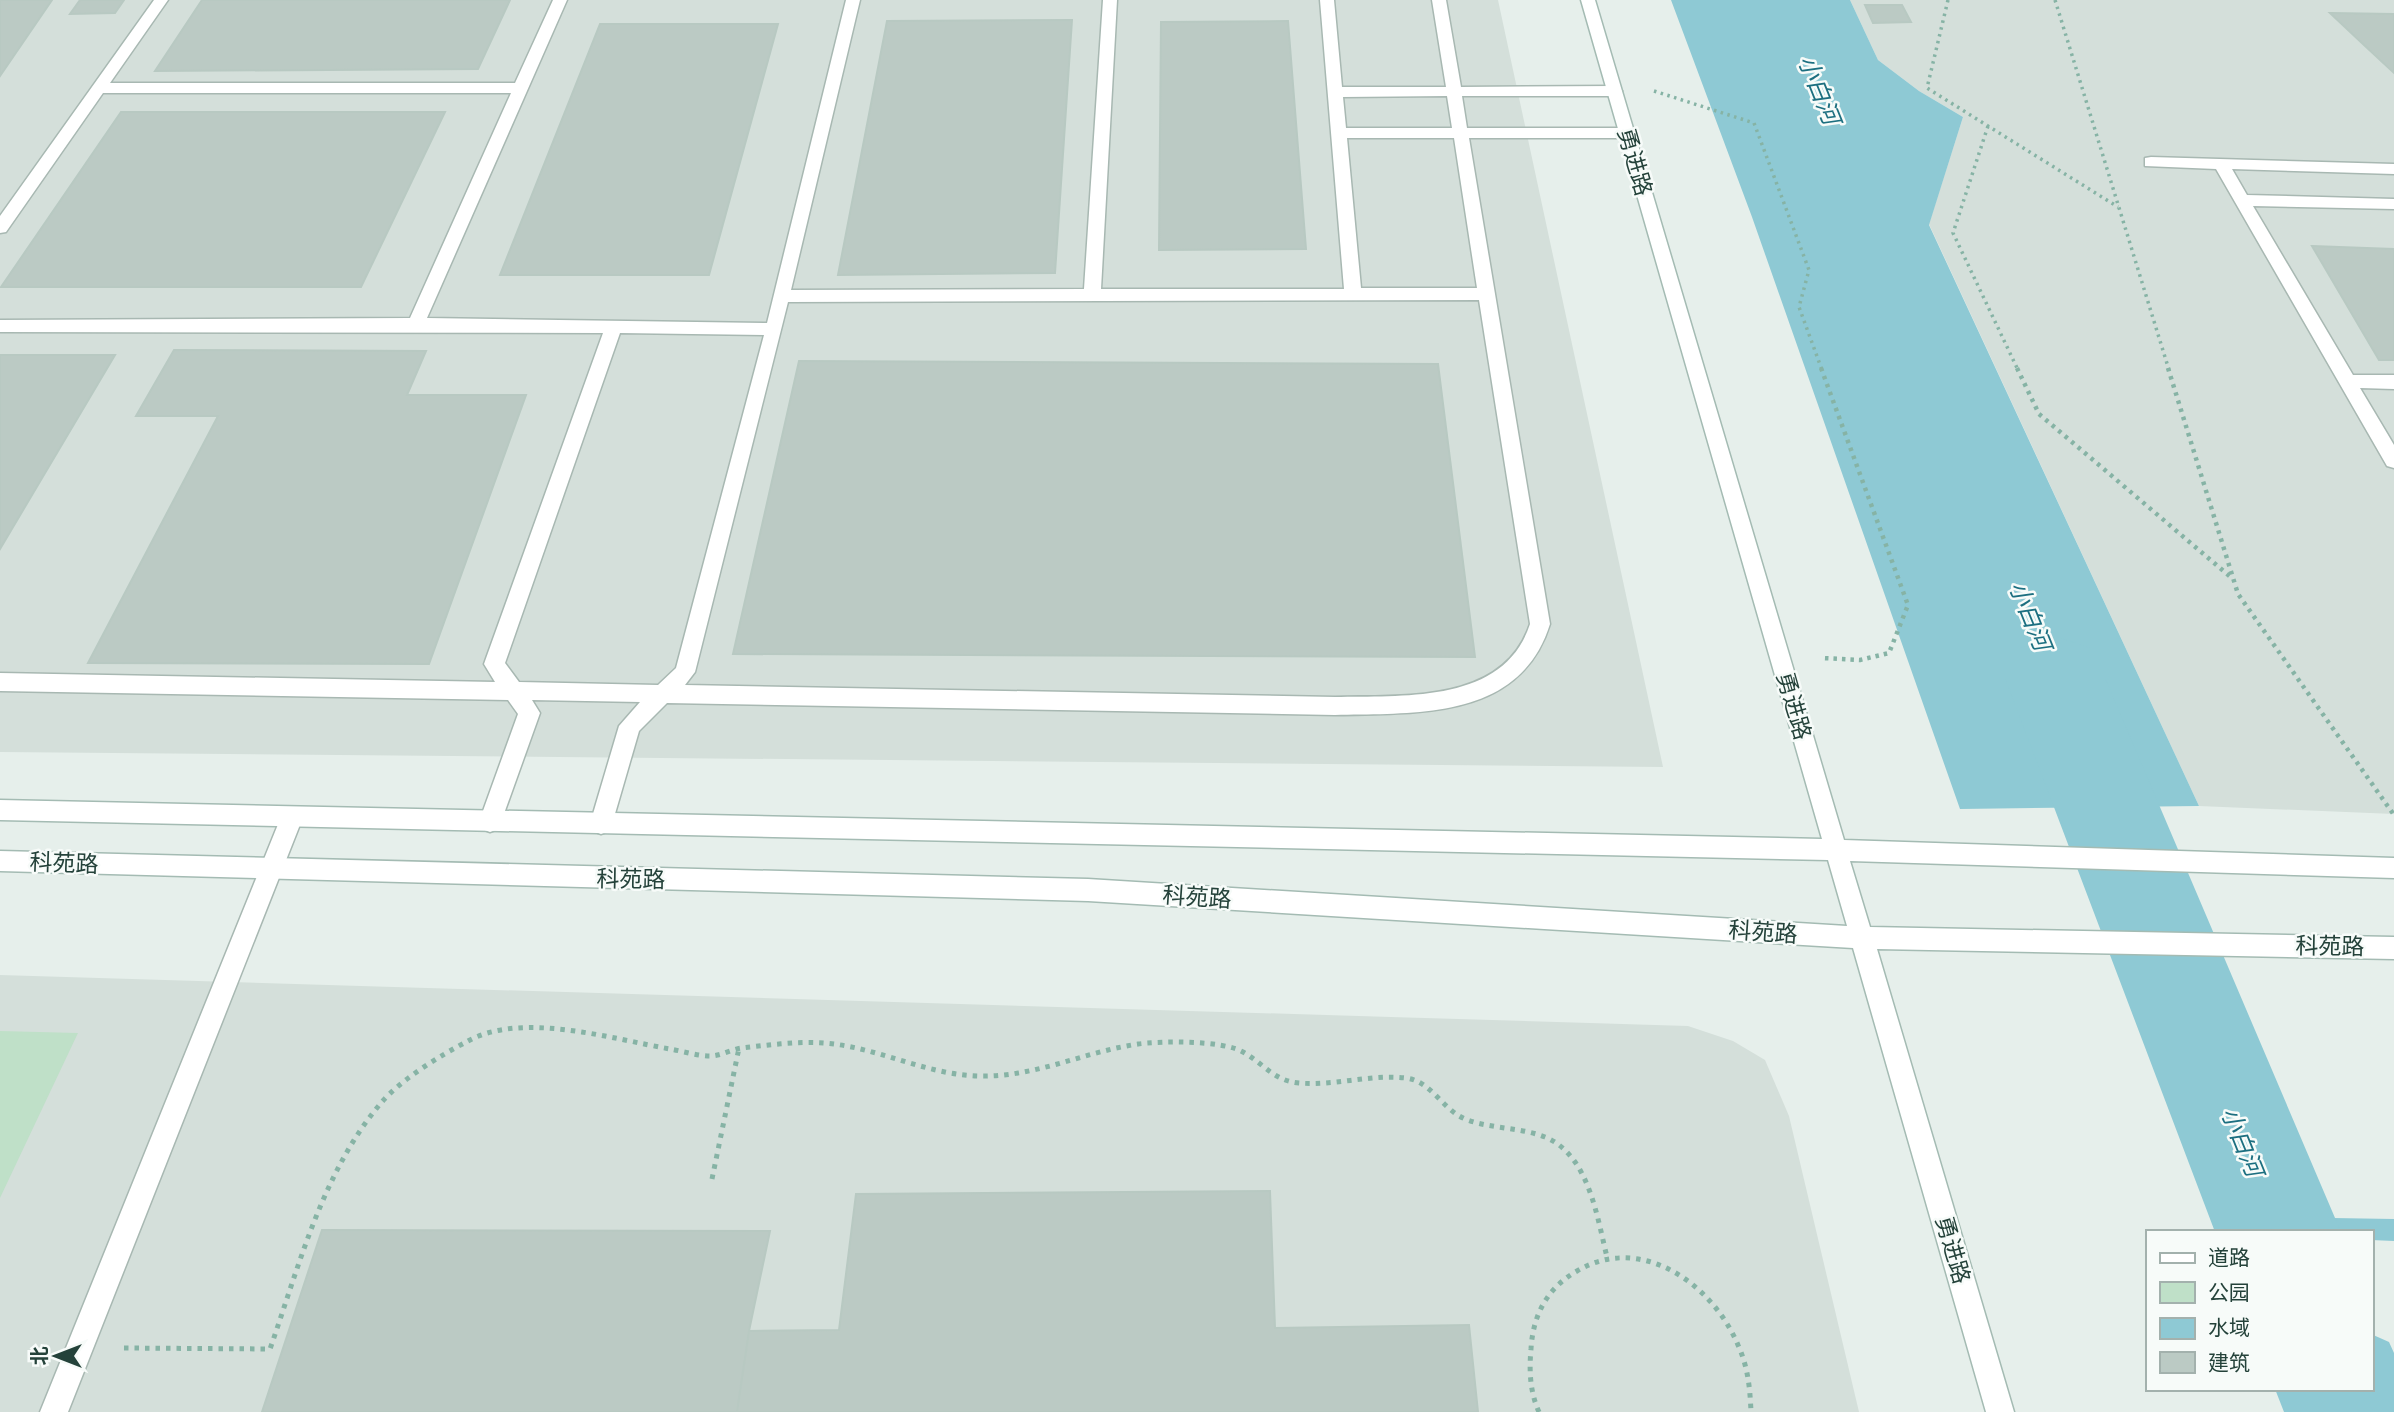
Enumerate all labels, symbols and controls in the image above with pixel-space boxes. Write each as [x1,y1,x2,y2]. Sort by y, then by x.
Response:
water label: 小白河 [1793,51,1847,132]
street label: 勇进路 [1614,125,1657,198]
water label: 小白河 [2004,577,2058,658]
street label: 勇进路 [1773,669,1816,742]
street label: 科苑路 [29,849,99,876]
street label: 科苑路 [596,865,666,892]
street label: 科苑路 [1162,882,1232,911]
street label: 科苑路 [1728,917,1798,946]
street label: 科苑路 [2295,932,2365,959]
water label: 小白河 [2216,1103,2270,1184]
street label: 勇进路 [1932,1213,1975,1286]
legend [2146,1230,2373,1391]
text: 道路 [2208,1245,2250,1269]
text: 公园 [2208,1280,2250,1304]
text: 水域 [2208,1315,2250,1339]
north arrow [21,1321,91,1391]
text: 北 [28,1346,50,1366]
text: 建筑 [2208,1350,2250,1374]

